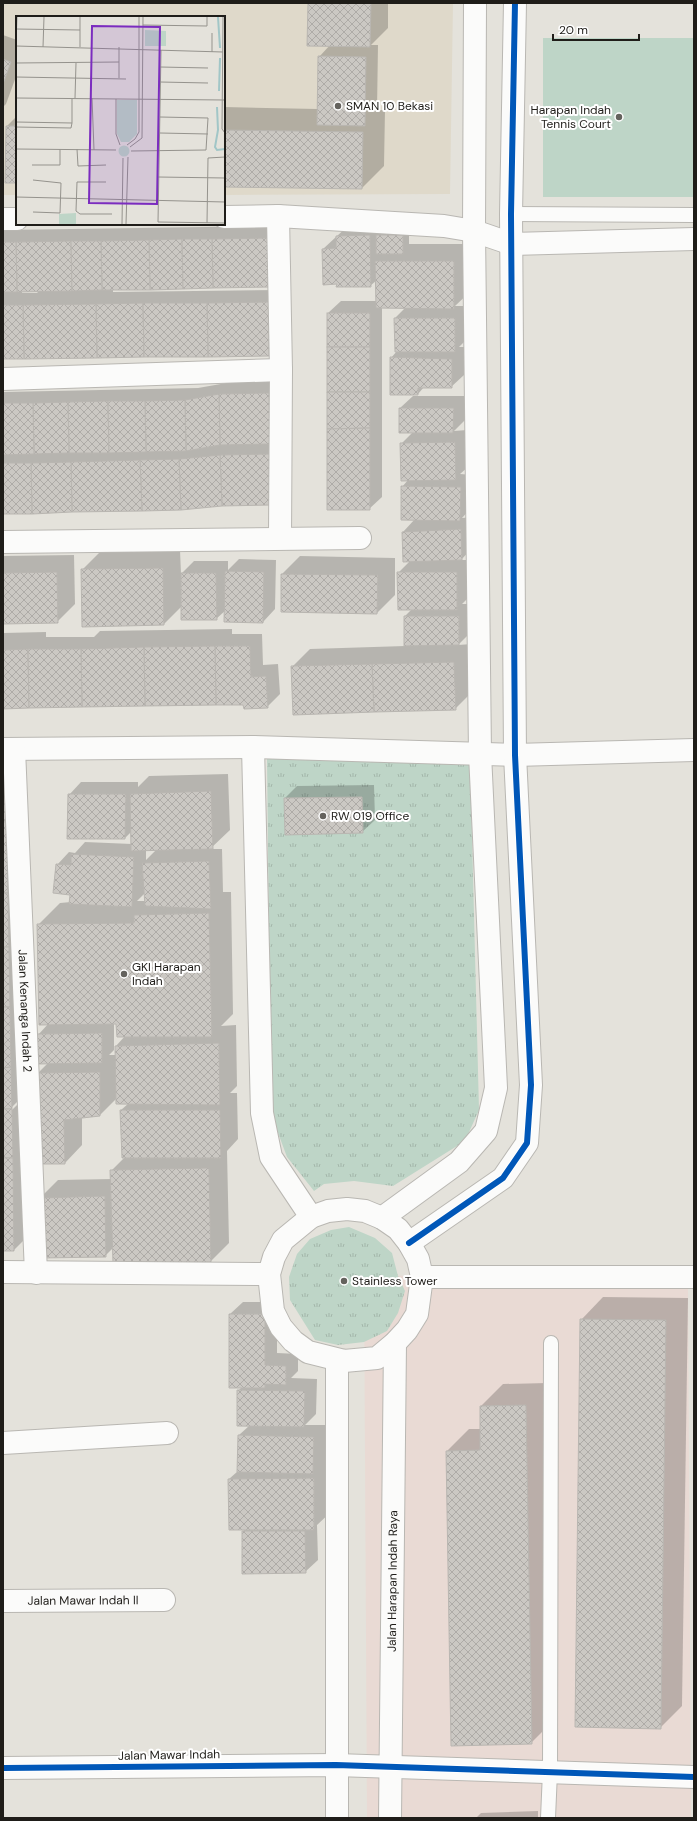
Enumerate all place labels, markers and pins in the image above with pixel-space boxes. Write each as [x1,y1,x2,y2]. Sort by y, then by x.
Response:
place label: SMAN 10 Bekasi [346,98,433,114]
marker: SMAN 10 Bekasi [333,101,343,111]
place label: Harapan Indah Tennis Court [531,102,611,132]
marker: Harapan Indah Tennis Court [614,112,624,122]
place label: RW 019 Office [331,808,409,824]
marker: RW 019 Office [318,811,328,821]
place label: GKI Harapan Indah [132,959,201,989]
marker: GKI Harapan Indah [119,969,129,979]
place label: Stainless Tower [352,1273,438,1289]
marker: Stainless Tower [339,1276,349,1286]

